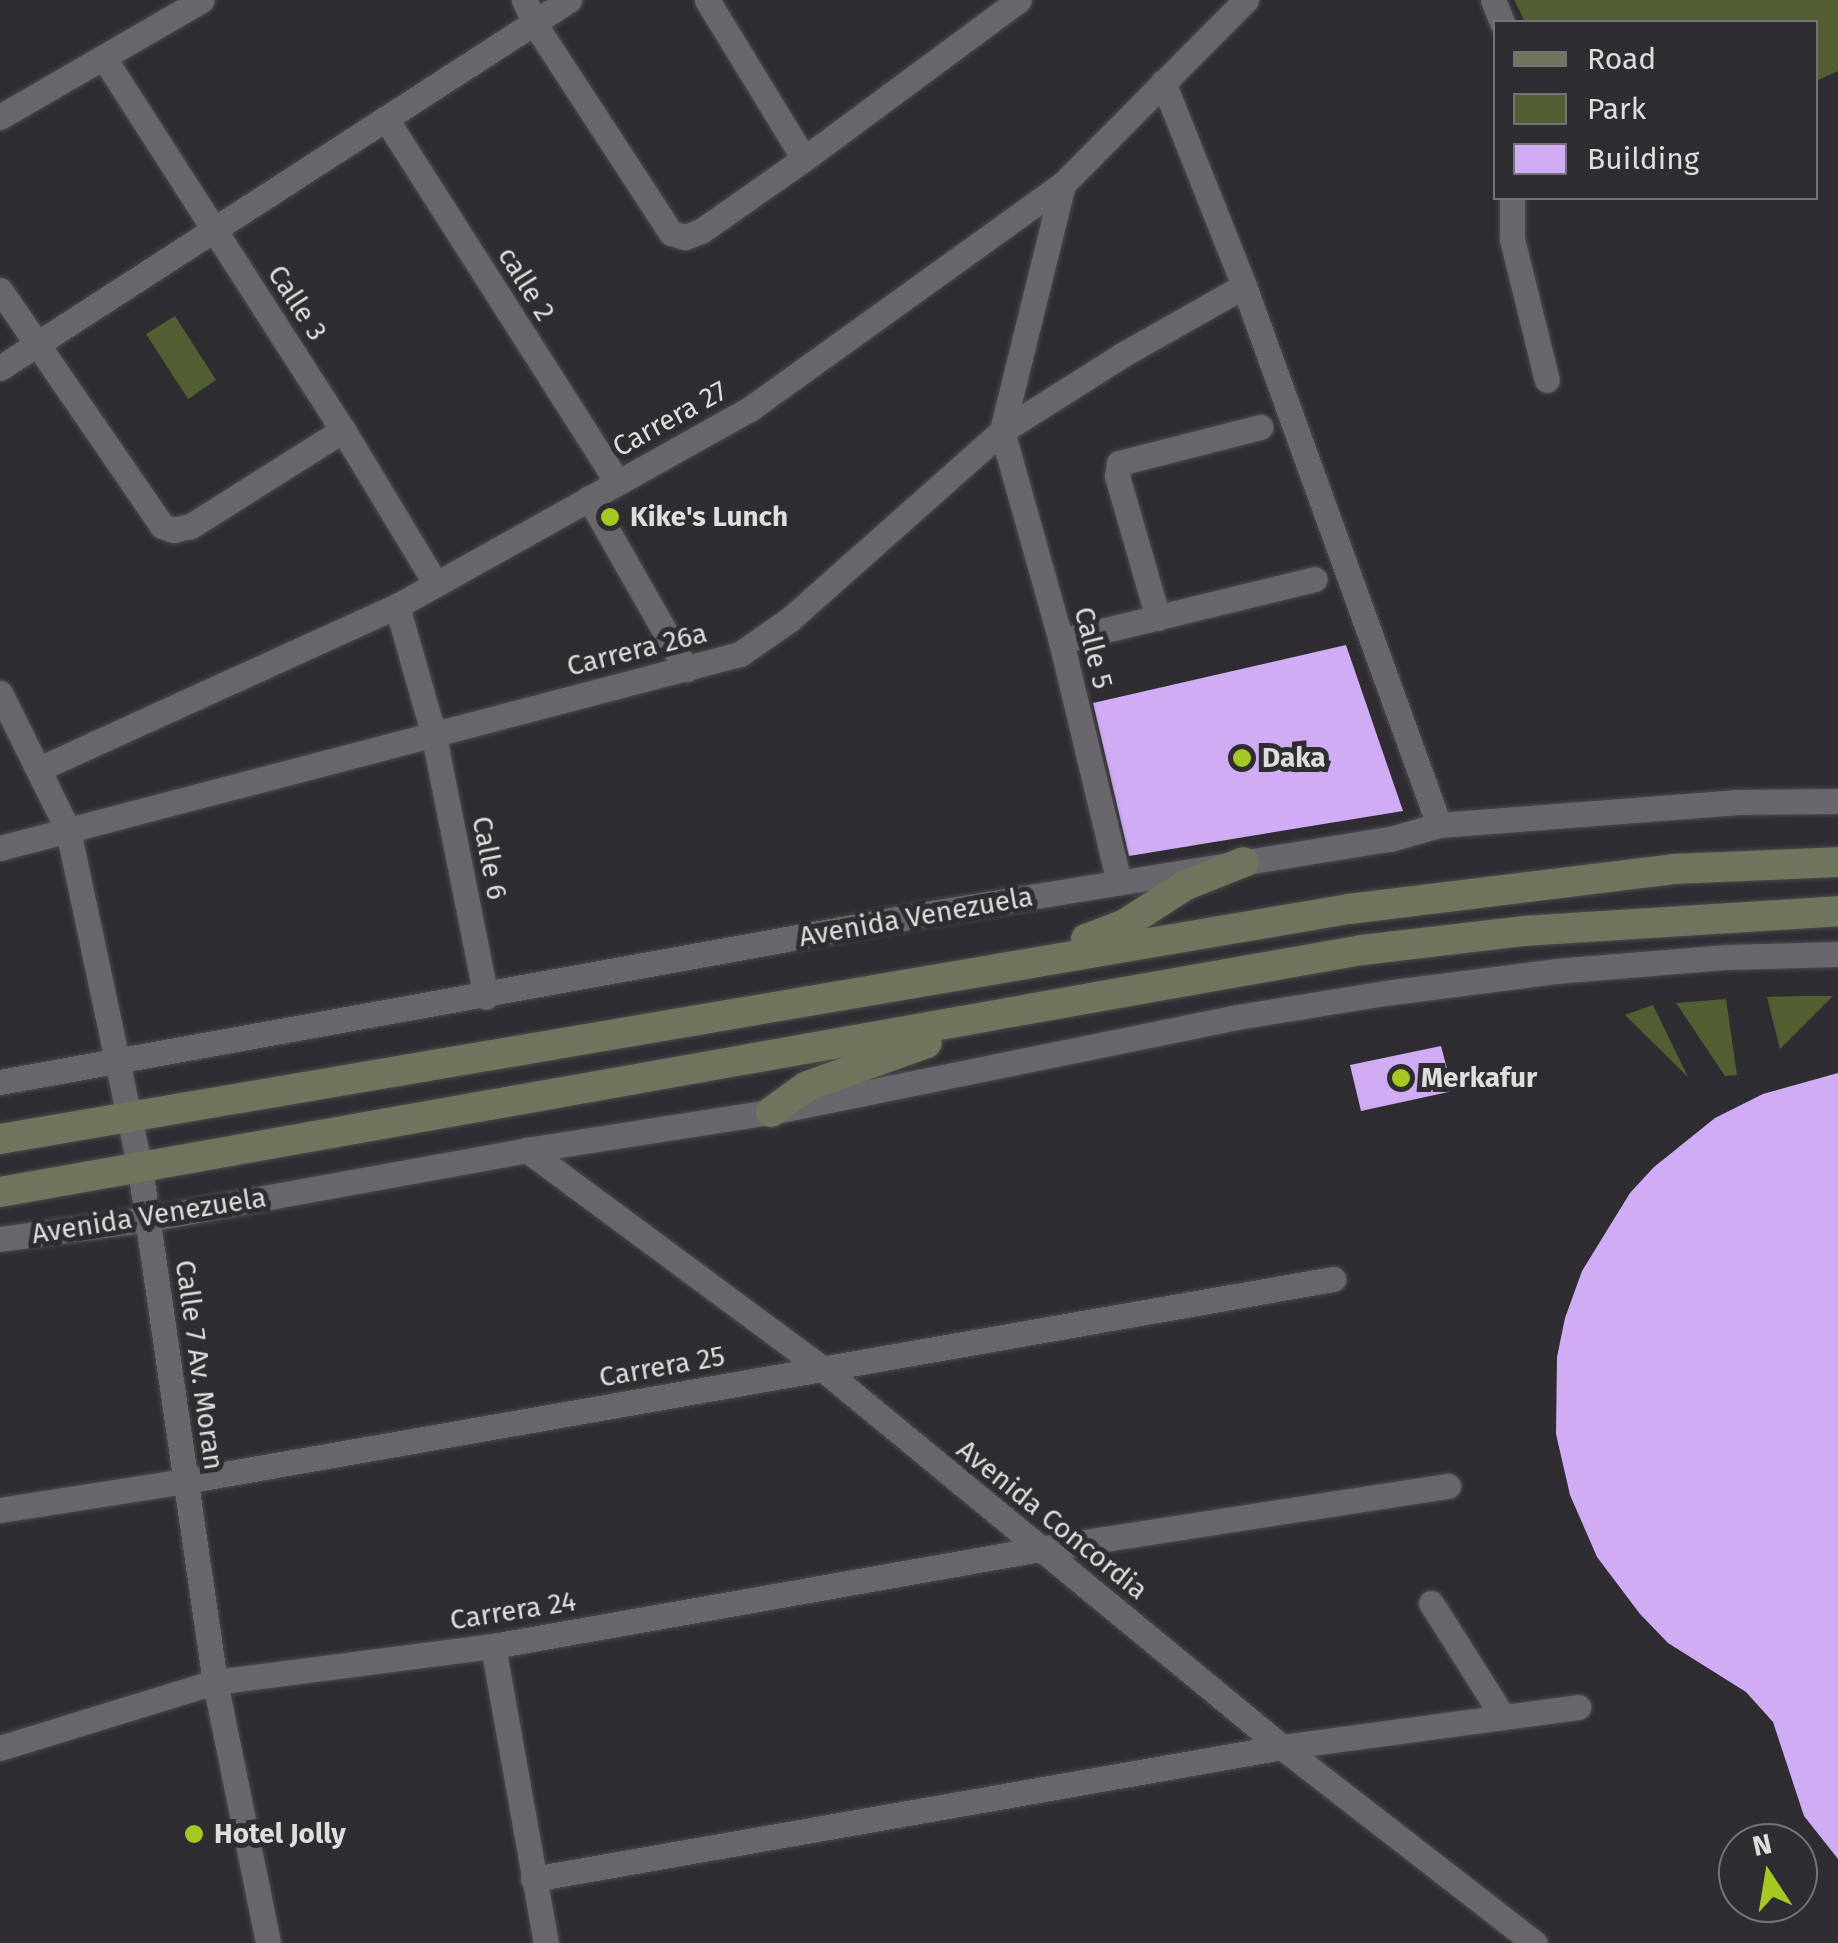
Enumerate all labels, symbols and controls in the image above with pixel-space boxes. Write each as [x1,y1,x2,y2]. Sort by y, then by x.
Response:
legend [1493,20,1818,200]
text: Road [1587,41,1656,77]
text: Park [1587,91,1646,127]
text: Building [1587,141,1699,177]
street label: calle 2 [490,241,562,327]
street label: Calle 3 [260,259,334,347]
street label: Carrera 27 [607,374,733,464]
place label: Kike's Lunch [630,500,788,534]
marker: Kike's Lunch [599,506,621,528]
street label: Calle 5 [1067,604,1119,692]
street label: Carrera 26a [563,616,711,684]
place label: Daka [1262,741,1326,775]
marker: Daka [1231,747,1253,769]
street label: Calle 6 [464,813,514,903]
street label: Avenida Venezuela [796,880,1036,954]
place label: Merkafur [1421,1061,1537,1095]
marker: Merkafur [1390,1067,1412,1089]
street label: Avenida Venezuela [29,1181,269,1251]
street label: Calle 7 Av. Moran [168,1258,230,1472]
street label: Carrera 25 [597,1339,727,1395]
street label: Avenida Concordia [950,1433,1154,1607]
street label: Carrera 24 [448,1584,578,1638]
place label: Hotel Jolly [214,1817,346,1851]
marker: Hotel Jolly [183,1823,205,1845]
north arrow [1718,1823,1818,1923]
text: N [1750,1827,1775,1863]

